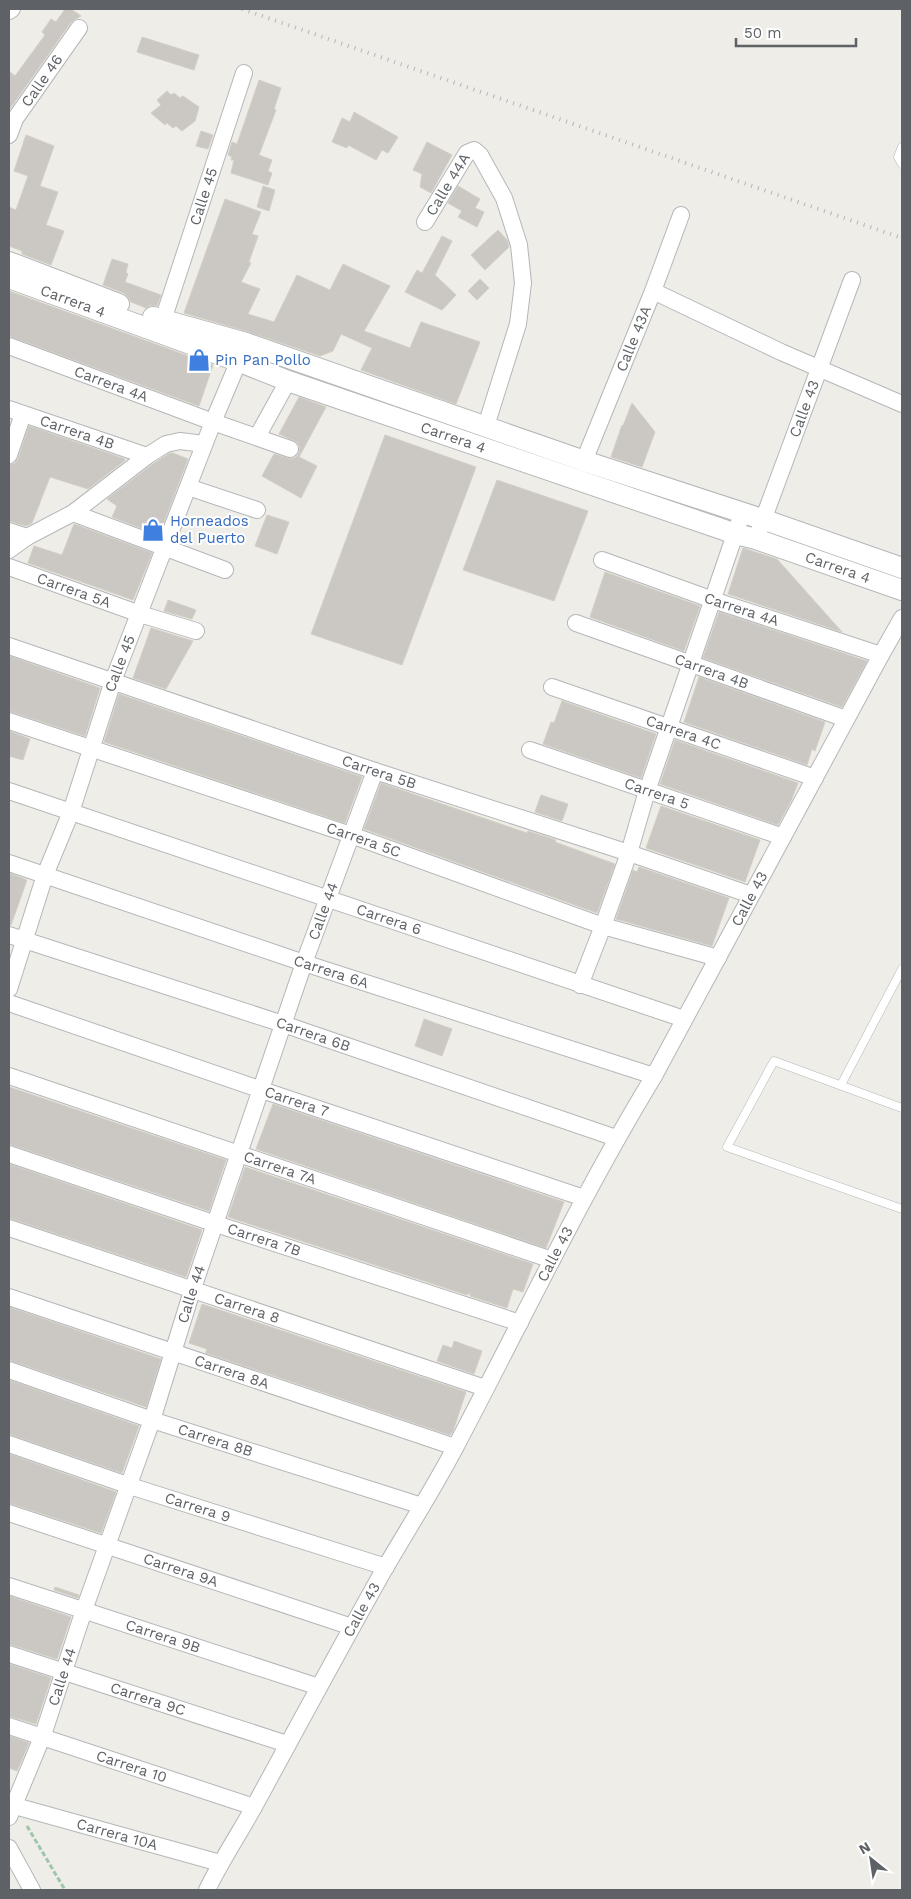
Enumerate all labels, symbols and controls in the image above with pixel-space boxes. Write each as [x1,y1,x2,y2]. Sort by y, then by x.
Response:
scale bar [736,15,856,47]
text: 50 m [744,24,781,42]
street label: Calle 46 [17,51,67,110]
street label: Calle 44A [422,150,474,219]
street label: Calle 45 [186,165,221,228]
street label: Carrera 4 [38,281,108,321]
street label: Calle 43A [612,303,655,374]
shop icon: Pin Pan Pollo [186,347,212,373]
place label: Pin Pan Pollo [215,351,311,369]
street label: Carrera 4A [72,362,151,406]
street label: Calle 43 [785,378,823,440]
street label: Carrera 4B [38,411,117,453]
street label: Carrera 4 [418,418,488,457]
place label: Horneados del Puerto [170,512,249,547]
shop icon: Horneados del Puerto [140,517,166,543]
street label: Carrera 4 [803,548,873,587]
street label: Carrera 5A [35,569,113,612]
street label: Carrera 4A [702,589,781,630]
street label: Calle 45 [101,632,139,694]
street label: Carrera 4B [672,650,751,693]
street label: Carrera 4C [643,711,723,754]
street label: Carrera 5B [340,751,419,793]
street label: Carrera 5 [622,774,692,813]
street label: Carrera 5C [324,818,403,861]
street label: Calle 43 [727,868,772,929]
street label: Calle 44 [304,880,342,943]
street label: Carrera 6 [354,900,424,939]
street label: Carrera 6A [291,951,371,992]
street label: Carrera 6B [274,1013,353,1055]
street label: Carrera 7 [262,1082,331,1121]
street label: Carrera 7A [241,1147,319,1188]
street label: Carrera 7B [225,1219,303,1260]
street label: Calle 43 [533,1224,577,1285]
street label: Calle 44 [174,1263,209,1325]
street label: Carrera 8 [212,1289,282,1327]
street label: Carrera 8A [192,1351,272,1393]
street label: Carrera 8B [176,1420,255,1461]
street label: Carrera 9 [163,1489,233,1526]
street label: Carrera 9A [141,1549,221,1591]
street label: Calle 43 [339,1579,384,1640]
street label: Carrera 9B [123,1616,203,1657]
street label: Calle 44 [44,1645,80,1708]
street label: Carrera 9C [108,1678,188,1720]
street label: Carrera 10 [94,1746,169,1787]
street label: Carrera 10A [74,1815,160,1854]
north arrow [846,1834,896,1884]
text: N [856,1838,873,1857]

